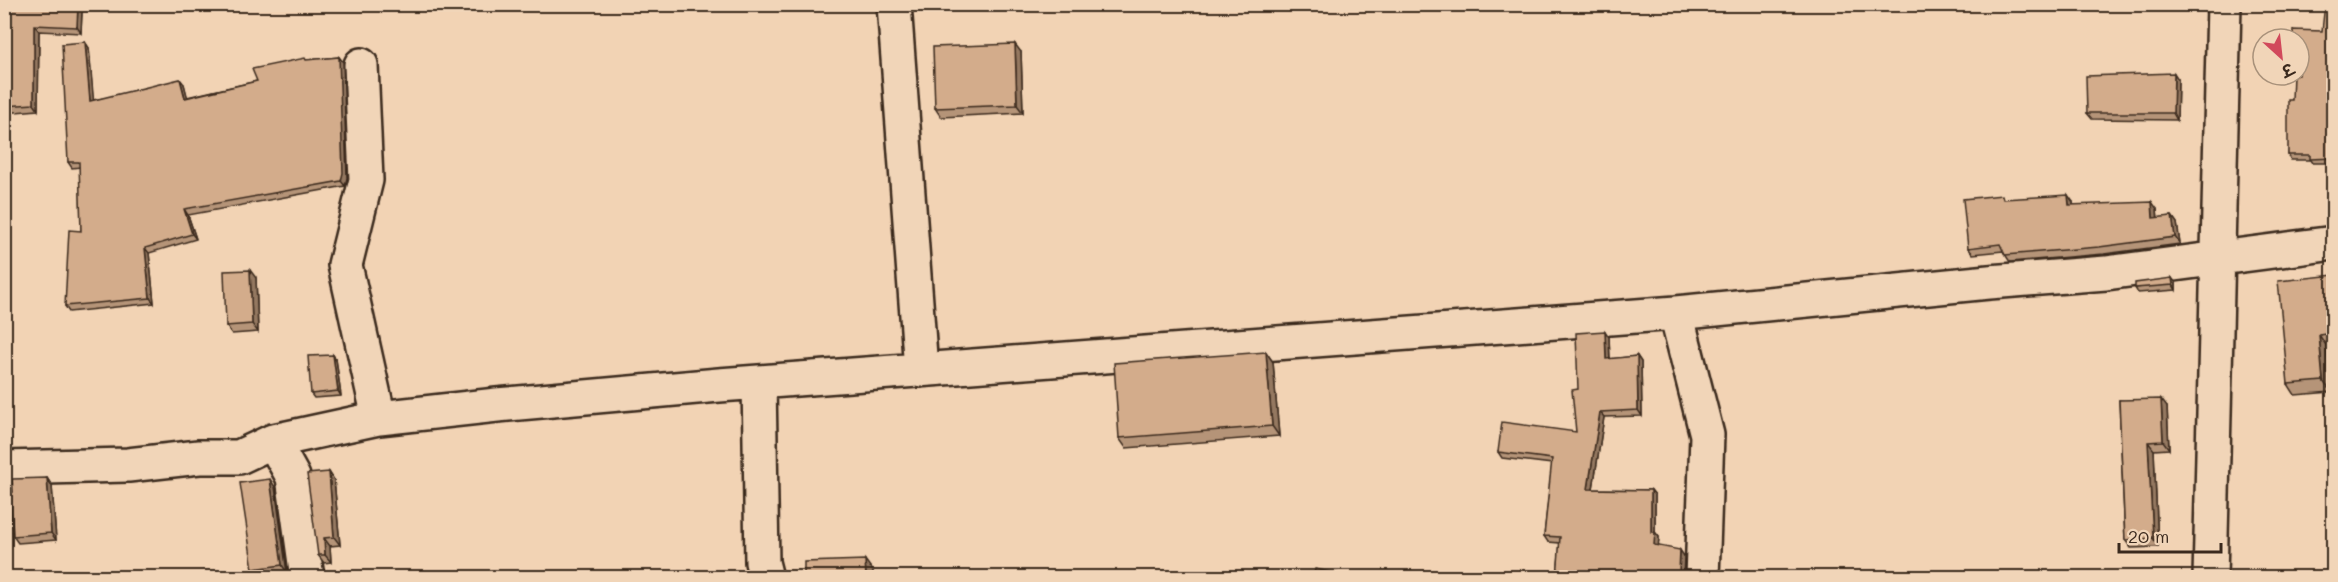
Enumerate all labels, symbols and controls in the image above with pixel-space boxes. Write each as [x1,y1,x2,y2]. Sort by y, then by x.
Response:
north arrow [2251,27,2311,87]
text: उ [2277,58,2299,83]
scale bar [2119,516,2221,554]
text: 20 m [2128,524,2169,548]

